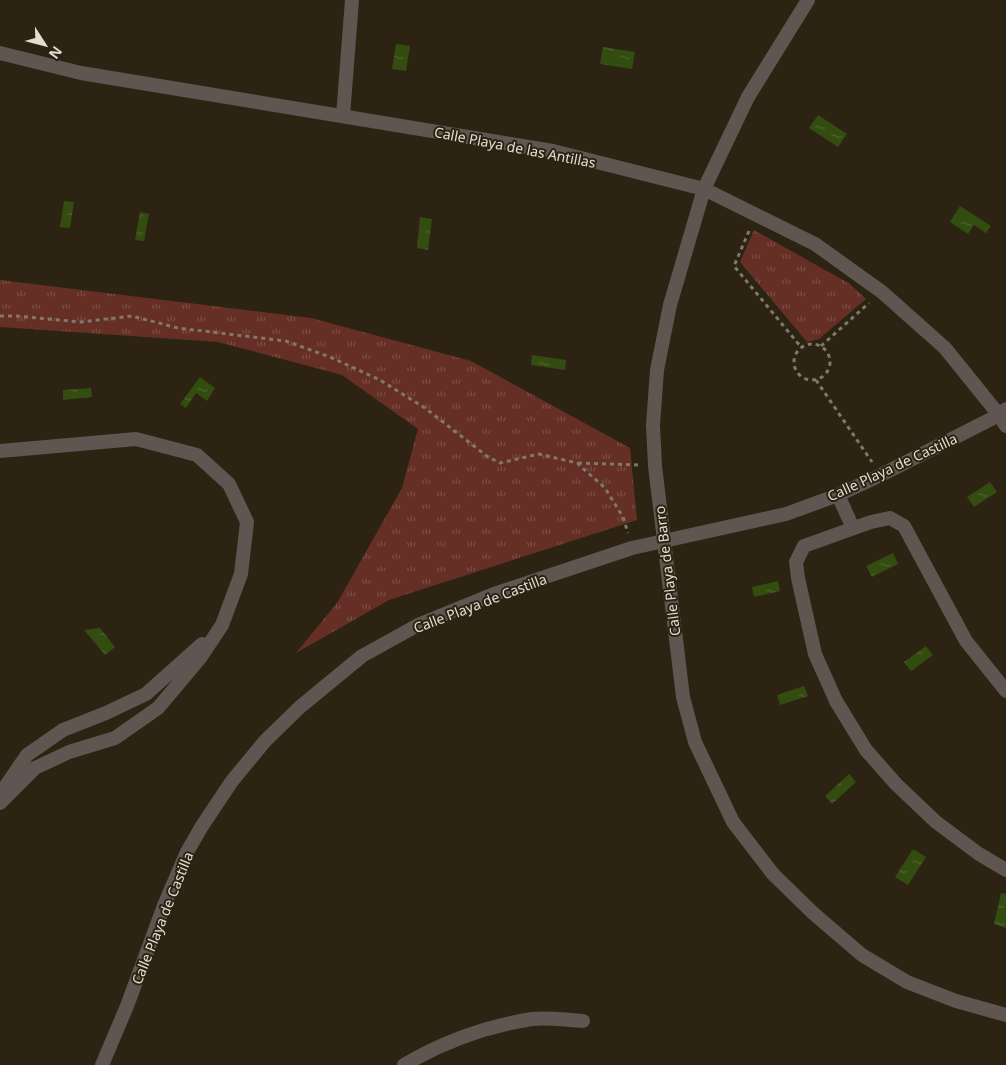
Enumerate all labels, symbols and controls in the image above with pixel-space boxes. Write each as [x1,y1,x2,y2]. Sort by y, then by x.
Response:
north arrow [20,20,70,70]
text: N [45,43,67,63]
street label: Calle Playa de las Antillas [433,122,598,172]
street label: Calle Playa de Castilla [824,429,960,505]
street label: Calle Playa de Barro [650,505,684,637]
street label: Calle Playa de Castilla [411,569,549,637]
street label: Calle Playa de Castilla [127,849,197,987]

